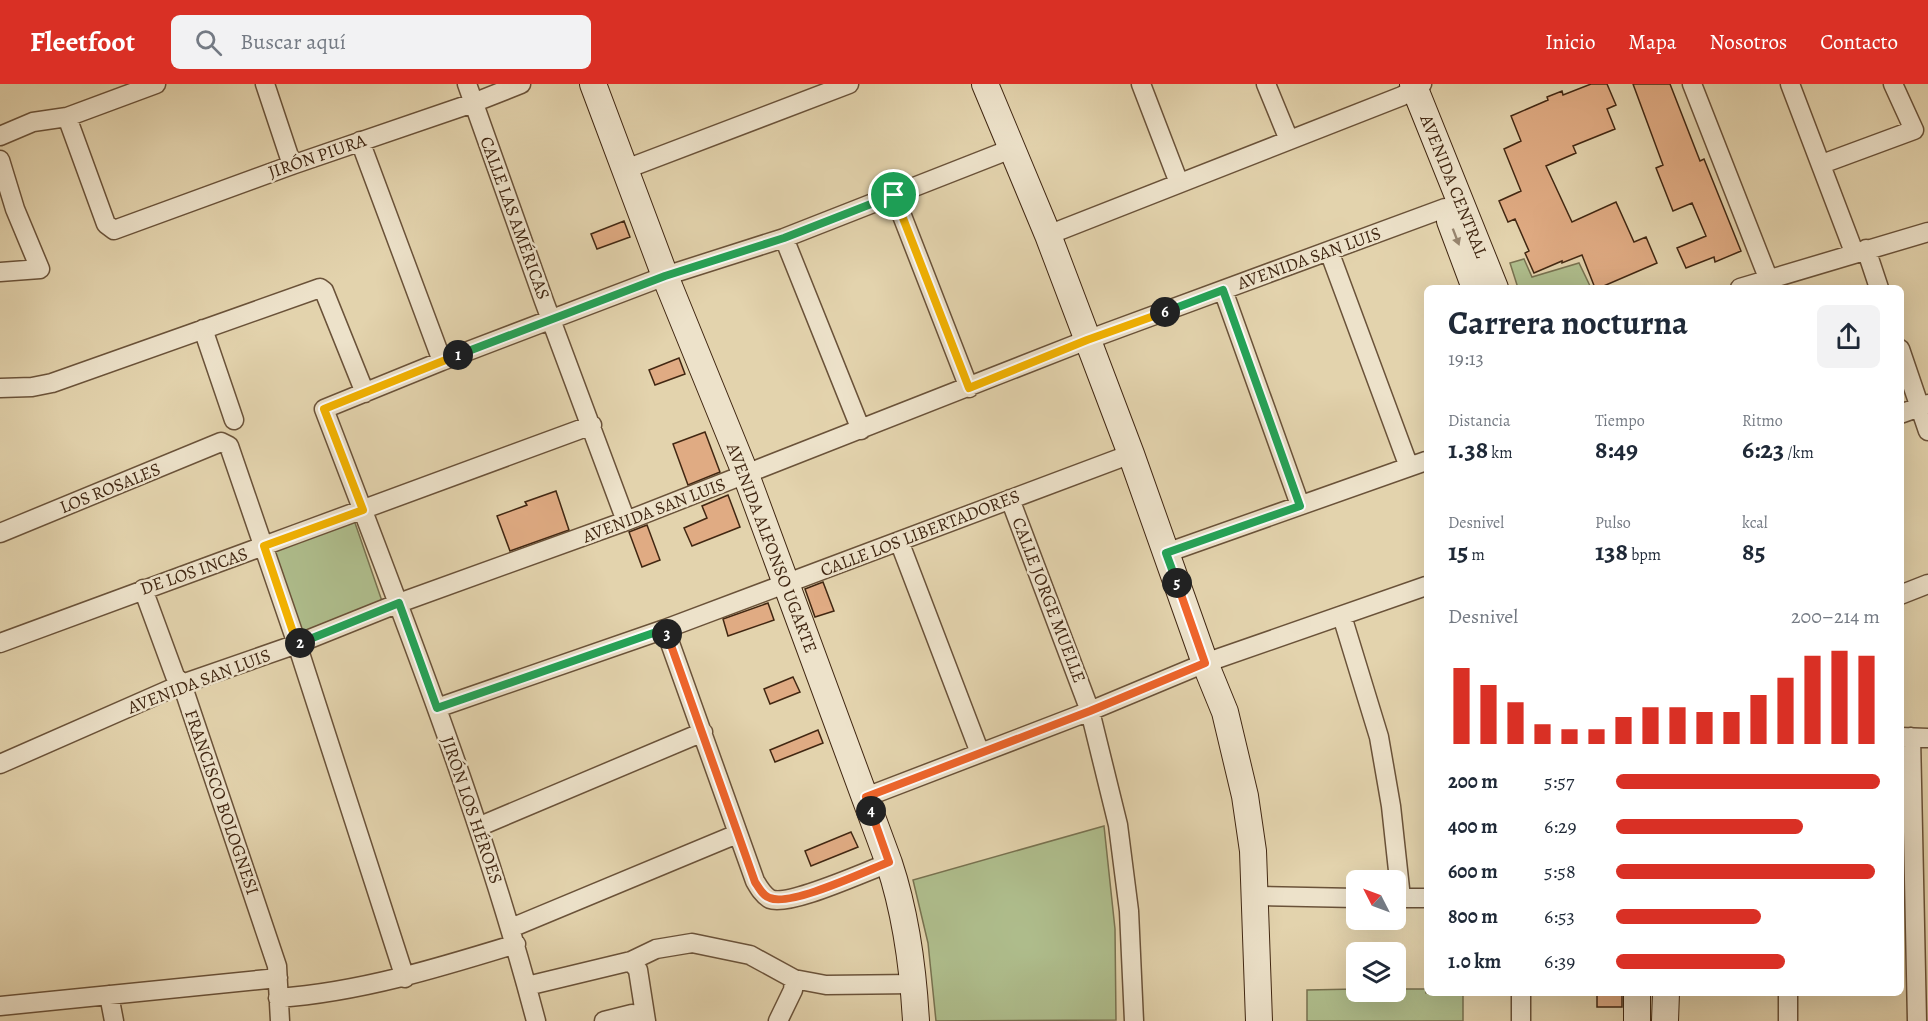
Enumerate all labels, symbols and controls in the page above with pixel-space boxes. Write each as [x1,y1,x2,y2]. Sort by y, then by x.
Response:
search box [171,15,591,69]
text: Fleetfoot [30,23,135,61]
icon: search [192,26,225,59]
text: Buscar aquí [240,27,346,57]
text: Inicio [1545,28,1595,56]
text: Mapa [1628,28,1677,56]
text: Nosotros [1710,28,1787,56]
text: Contacto [1820,28,1898,56]
street label: AVENIDA CENTRAL [1414,110,1494,262]
street label: JIRÓN PIURA [265,128,370,184]
street label: CALLE LAS AMÉRICAS [474,133,556,303]
pin [868,169,919,220]
icon: arrive [877,178,910,211]
street label: AVENIDA SAN LUIS [1233,221,1384,295]
one-way arrow [1451,228,1461,246]
pin: 6 [1150,297,1180,327]
text: Carrera nocturna [1448,300,1688,345]
text: 6 [1161,301,1169,323]
button: share [1817,305,1880,368]
pin: 1 [443,340,473,370]
text: 1 [455,344,461,366]
text: 19:13 [1448,345,1484,372]
text: Distancia [1448,410,1510,432]
text: Tiempo [1595,410,1645,432]
text: Ritmo [1742,410,1783,432]
text: 1.38 [1448,432,1488,467]
text: 8:49 [1595,432,1638,467]
text: 6:23 [1742,432,1784,467]
street label: AVENIDA ALFONSO UGARTE [721,439,823,656]
text: km [1488,442,1513,464]
text: /km [1784,442,1814,464]
street label: LOS ROSALES [56,457,164,519]
street label: AVENIDA SAN LUIS [578,472,729,549]
street label: CALLE LOS LIBERTADORES [817,484,1023,582]
text: Desnivel [1448,512,1504,534]
text: Pulso [1595,512,1631,534]
text: kcal [1742,512,1768,534]
street label: CALLE JORGE MUELLE [1006,514,1092,686]
text: 15 [1448,534,1468,569]
text: 138 [1595,534,1628,569]
text: 85 [1742,534,1766,569]
street label: DE LOS INCAS [137,541,251,601]
text: m [1468,544,1485,566]
text: bpm [1628,544,1661,566]
pin: 5 [1162,568,1192,598]
text: 5 [1174,572,1180,594]
text: Desnivel [1448,603,1518,630]
text: 200–214 m [1791,603,1880,630]
pin: 3 [652,619,682,649]
text: 3 [664,623,670,645]
pin: 2 [285,628,315,658]
text: 2 [296,632,304,654]
street label: AVENIDA SAN LUIS [123,643,274,720]
street label: FRANCISCO BOLOGNESI [179,706,265,898]
street label: JIRÓN LOS HÉROES [436,733,508,887]
text: 200 m [1448,768,1498,795]
text: 5:57 [1544,768,1574,795]
pin: 4 [856,796,886,826]
text: 4 [867,800,875,822]
text: 400 m [1448,813,1498,840]
text: 6:29 [1544,813,1577,840]
text: 600 m [1448,858,1498,885]
text: 5:58 [1544,858,1576,885]
north arrow [1346,870,1406,930]
map controls [1346,870,1406,1002]
text: 800 m [1448,903,1498,930]
text: 6:53 [1544,903,1575,930]
button: layers [1346,942,1406,1002]
text: 1.0 km [1448,948,1501,975]
text: 6:39 [1544,948,1575,975]

